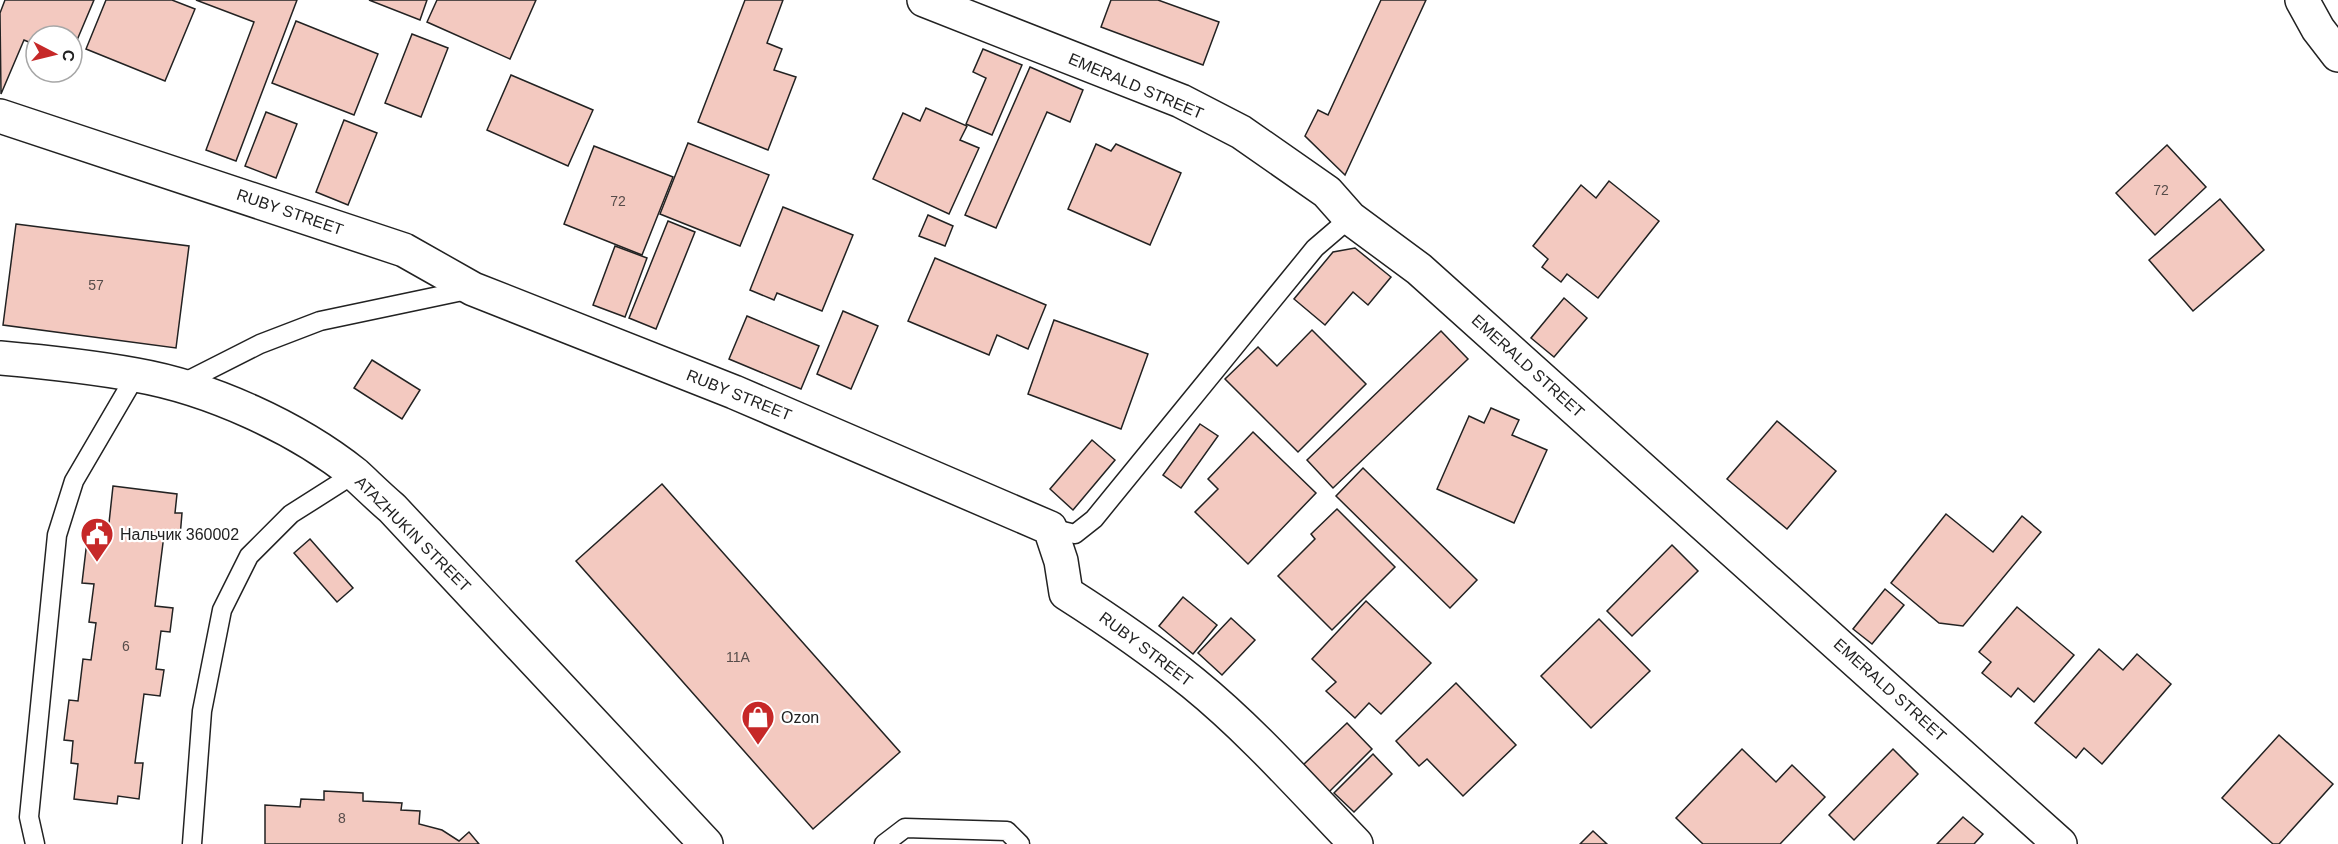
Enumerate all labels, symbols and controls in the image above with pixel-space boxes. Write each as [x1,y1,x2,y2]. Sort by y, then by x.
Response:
north arrow [24,24,84,84]
text: С [59,49,78,63]
street label: EMERALD STREET [1066,50,1206,122]
house number: 72 [2153,182,2169,198]
street label: RUBY STREET [234,186,346,238]
house number: 72 [610,193,626,209]
house number: 57 [88,277,104,293]
street label: EMERALD STREET [1468,311,1588,421]
street label: RUBY STREET [684,366,794,424]
street label: ATAZHUKIN STREET [352,473,474,595]
public building icon: Нальчик 360002 [79,516,115,563]
place label: Нальчик 360002 [120,526,239,543]
street label: RUBY STREET [1096,609,1196,690]
street label: EMERALD STREET [1830,635,1950,745]
house number: 6 [122,638,130,654]
house number: 11А [726,649,751,665]
shop icon: Ozon [740,699,776,746]
place label: Ozon [781,709,819,726]
house number: 8 [338,810,346,826]

